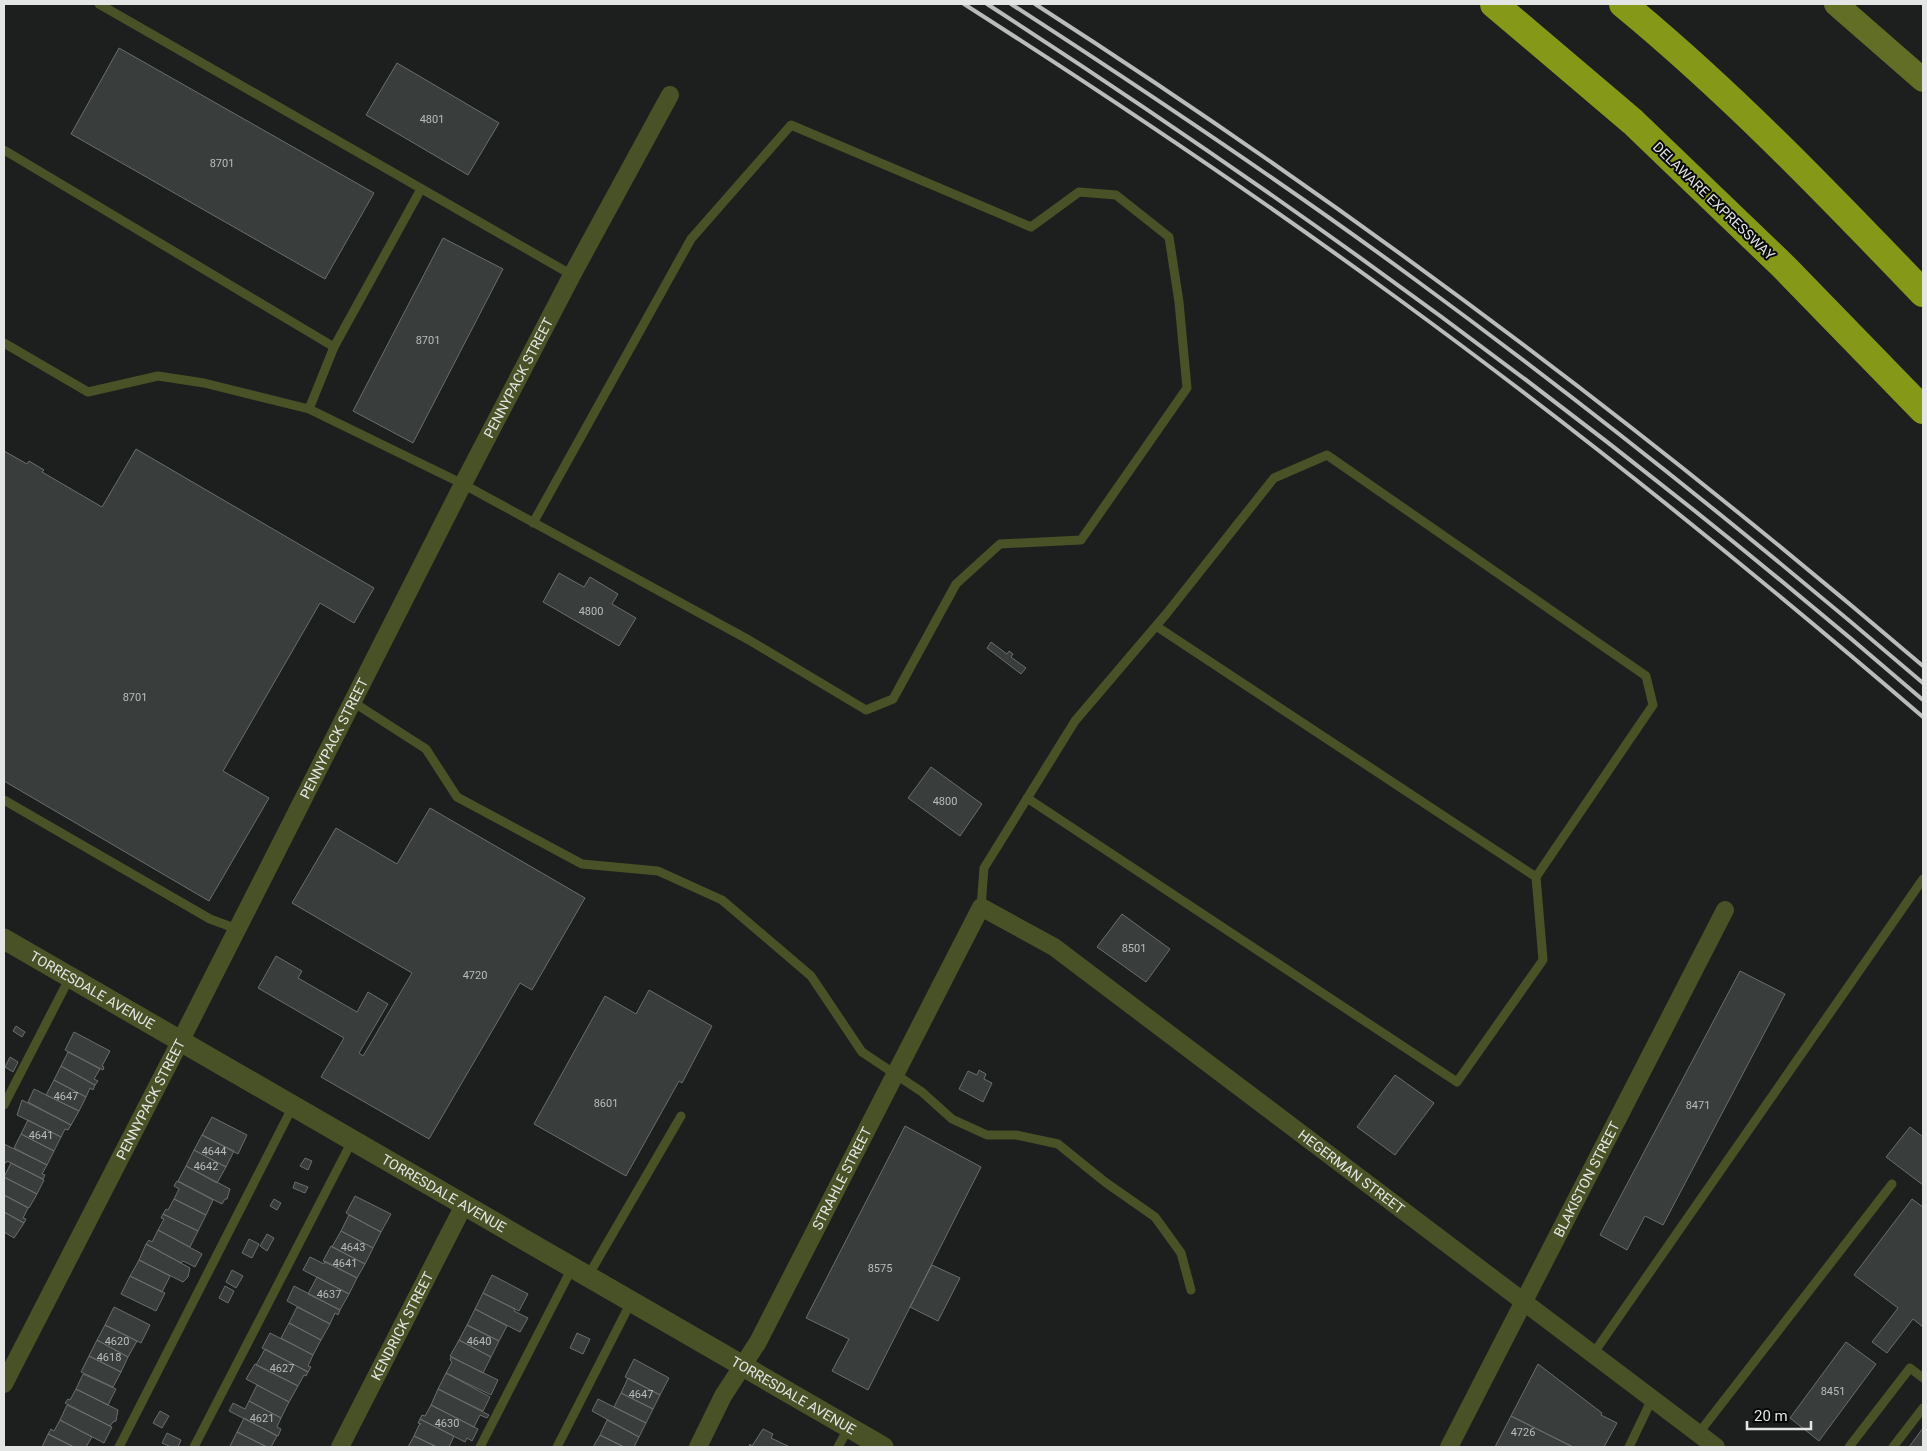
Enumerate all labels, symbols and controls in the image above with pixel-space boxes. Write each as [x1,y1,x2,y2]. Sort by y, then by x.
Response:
house number: 4801 [420,113,444,126]
street label: DELAWARE EXPRESSWAY [1650,139,1778,264]
house number: 8701 [210,157,234,170]
street label: PENNYPACK STREET [480,315,557,441]
house number: 8701 [416,334,440,347]
house number: 4800 [579,605,603,618]
street label: PENNYPACK STREET [297,675,371,801]
house number: 8701 [123,691,147,704]
house number: 4800 [933,795,957,808]
house number: 8501 [1122,942,1146,955]
street label: TORRESDALE AVENUE [27,948,157,1032]
house number: 4720 [463,969,487,982]
street label: PENNYPACK STREET [113,1036,188,1162]
house number: 4647 [54,1090,78,1103]
house number: 8601 [594,1097,618,1110]
house number: 8471 [1686,1099,1710,1112]
street label: BLAKISTON STREET [1550,1118,1623,1240]
street label: STRAHLE STREET [809,1124,875,1232]
street label: HEGERMAN STREET [1295,1126,1408,1217]
house number: 4641 [29,1129,53,1142]
house number: 4644 [202,1145,226,1158]
street label: TORRESDALE AVENUE [379,1151,509,1235]
house number: 4642 [194,1160,218,1173]
house number: 4643 [341,1241,365,1254]
house number: 4641 [333,1257,357,1270]
house number: 8575 [868,1262,892,1275]
street label: KENDRICK STREET [368,1269,437,1383]
house number: 4637 [317,1288,341,1301]
house number: 4620 [105,1335,129,1348]
house number: 4640 [467,1335,491,1348]
house number: 4618 [97,1351,121,1364]
street label: TORRESDALE AVENUE [729,1353,859,1438]
house number: 4627 [270,1362,294,1375]
house number: 8451 [1821,1385,1845,1398]
house number: 4647 [629,1388,653,1401]
scale bar [1747,1398,1811,1430]
text: 20 m [1754,1407,1788,1425]
house number: 4621 [250,1412,274,1425]
house number: 4630 [435,1417,459,1430]
house number: 4726 [1511,1426,1535,1439]

